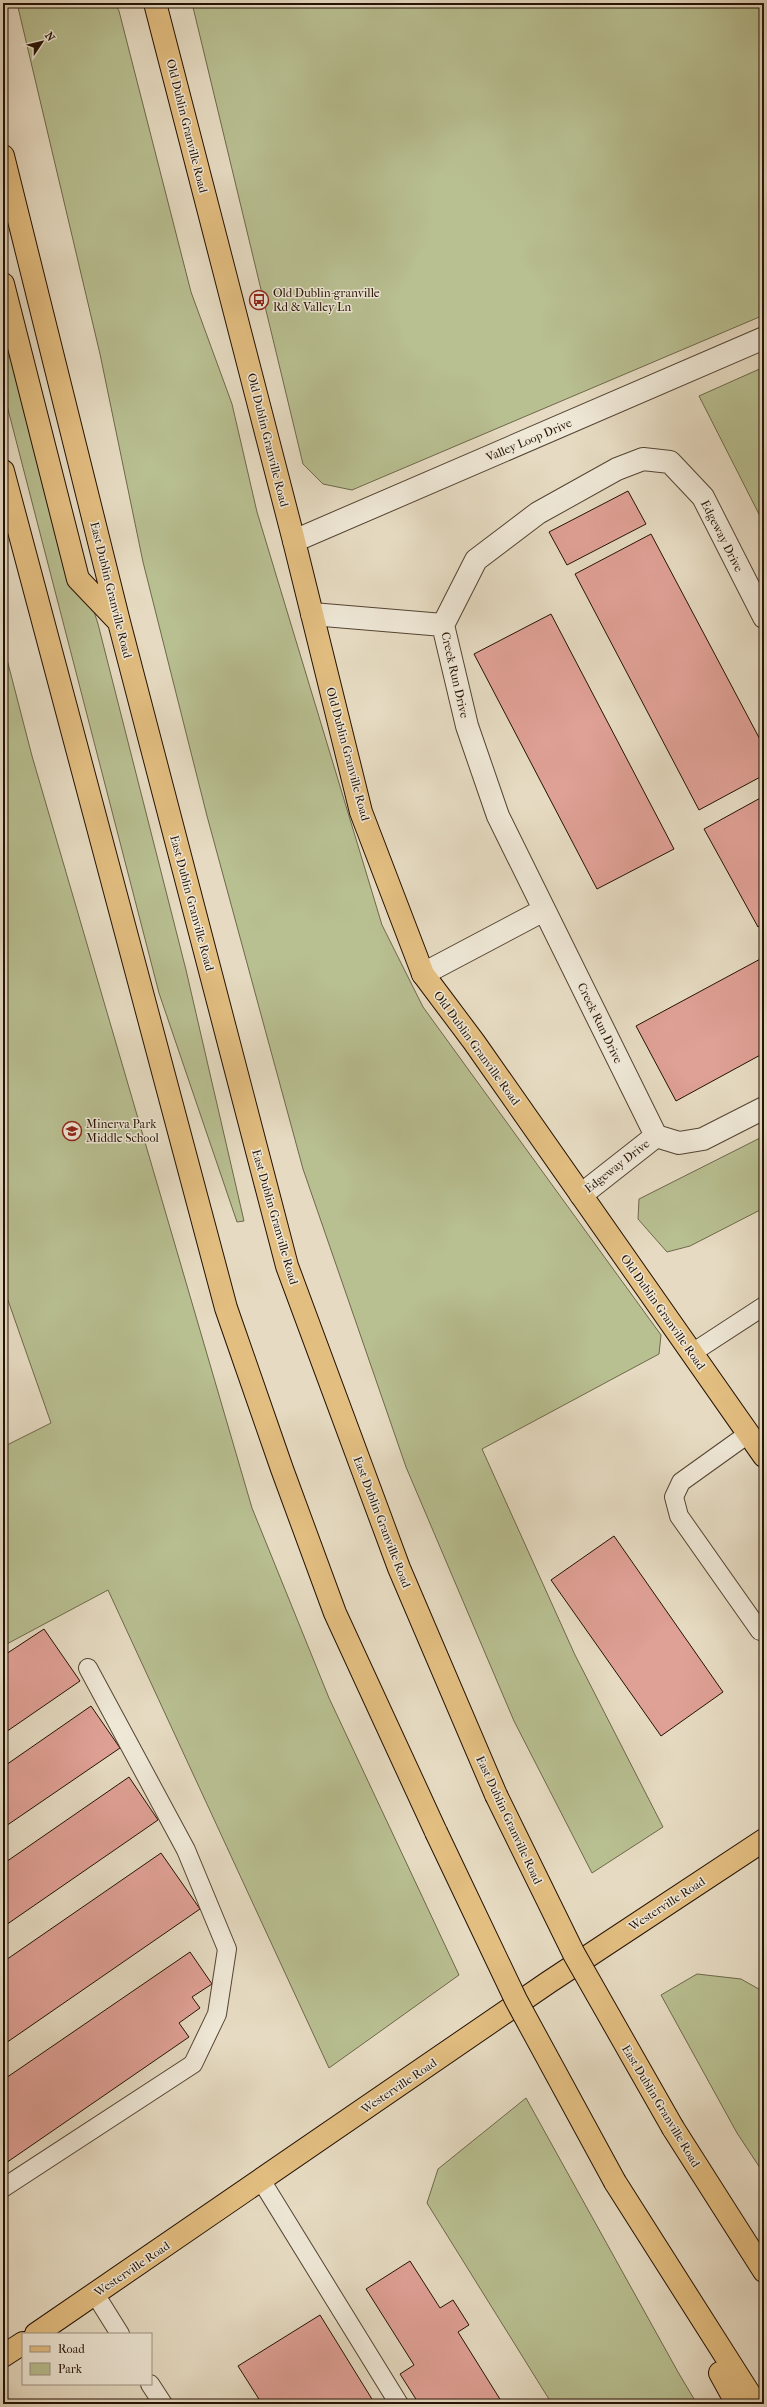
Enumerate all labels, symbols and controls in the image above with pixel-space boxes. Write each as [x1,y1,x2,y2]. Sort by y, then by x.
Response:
north arrow [22,22,62,62]
text: N [42,29,58,44]
street label: Old Dublin Granville Road [164,58,211,195]
place label: Old Dublin-granville Rd & Valley Ln [273,286,380,314]
bus stop icon: Old Dublin-granville Rd & Valley Ln [248,289,270,311]
street label: Old Dublin Granville Road [245,372,292,509]
street label: Valley Loop Drive [483,416,574,465]
street label: Edgeway Drive [698,498,746,574]
street label: East Dublin Granville Road [87,520,135,660]
street label: Creek Run Drive [438,631,472,719]
street label: Old Dublin Granville Road [323,686,373,823]
street label: East Dublin Granville Road [167,834,217,973]
street label: Creek Run Drive [574,980,626,1066]
street label: Old Dublin Granville Road [431,988,523,1108]
place label: Minerva Park Middle School [86,1117,159,1145]
school or university icon: Minerva Park Middle School [61,1120,83,1142]
street label: Edgeway Drive [582,1136,652,1196]
street label: East Dublin Granville Road [249,1148,301,1287]
street label: Old Dublin Granville Road [618,1252,708,1373]
street label: East Dublin Granville Road [350,1454,414,1590]
street label: East Dublin Granville Road [473,1754,545,1887]
street label: Westerville Road [625,1874,708,1934]
street label: East Dublin Granville Road [619,2042,703,2170]
street label: Westerville Road [358,2055,440,2117]
street label: Westerville Road [91,2238,173,2300]
legend [22,2333,152,2385]
text: Road [58,2342,85,2356]
text: Park [58,2362,83,2376]

